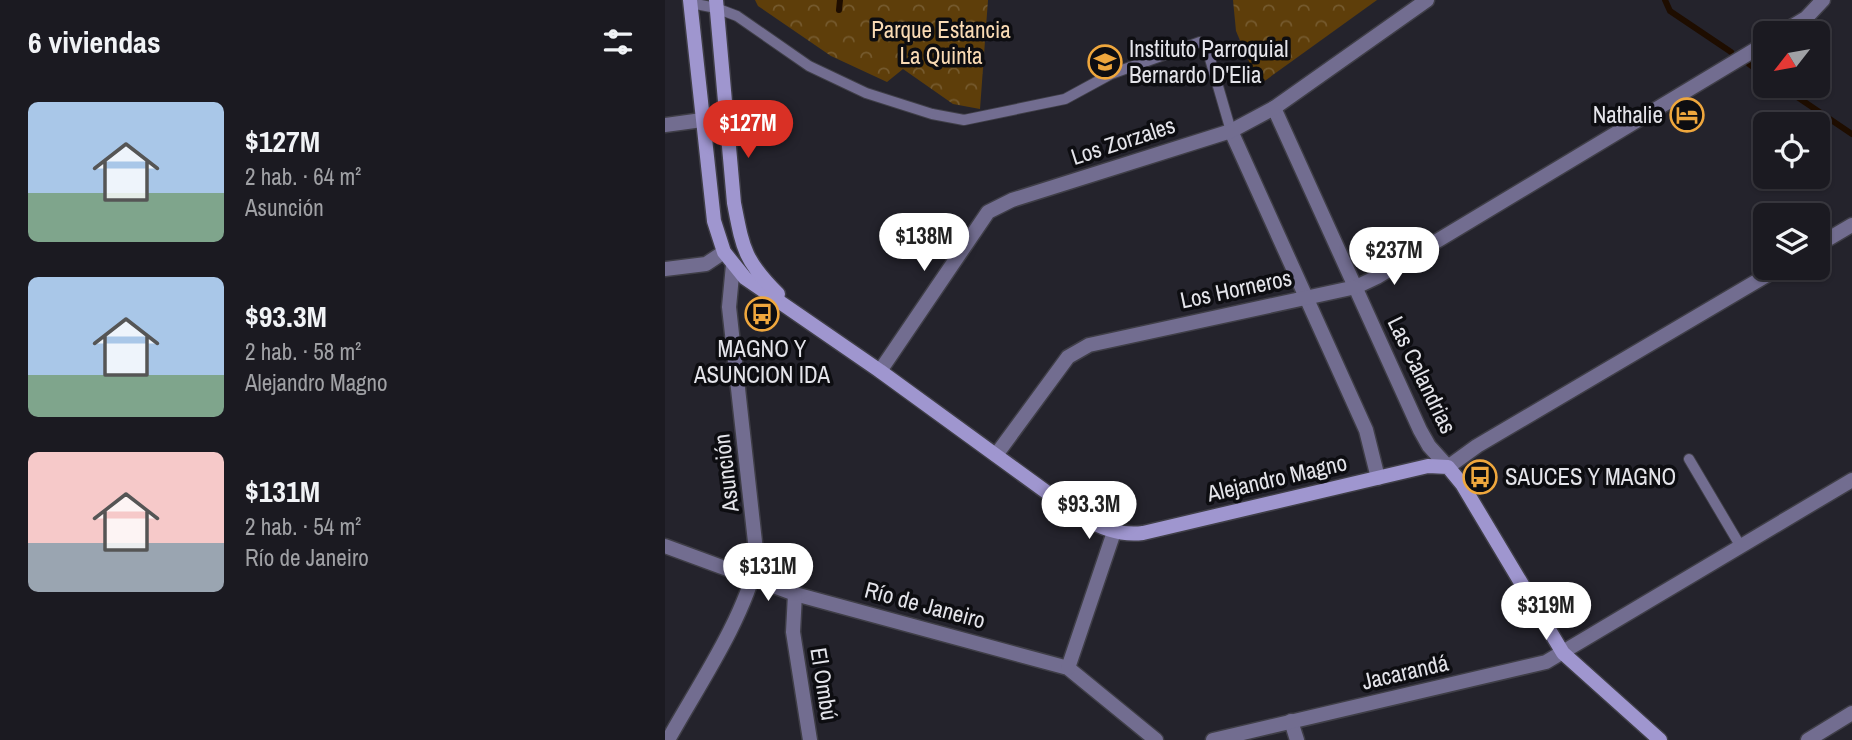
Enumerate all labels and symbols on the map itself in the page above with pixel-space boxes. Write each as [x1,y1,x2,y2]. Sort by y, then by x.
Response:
park label: Parque Estancia La Quinta [871,14,1011,71]
north arrow [1753,21,1831,98]
place label: Instituto Parroquial Bernardo D'Elia [1129,33,1288,90]
school or university icon: Instituto Parroquial Bernardo D'Elia [1086,43,1124,81]
hotel icon: Nathalie [1668,96,1706,134]
place label: Nathalie [1593,99,1663,130]
pin: $127M [699,100,797,160]
street label: Los Zorzales [1067,109,1179,172]
pin: $138M [875,214,973,273]
pin: $237M [1345,228,1443,287]
street label: Los Horneros [1177,262,1294,315]
bus stop icon: MAGNO Y ASUNCION IDA [743,295,781,333]
street label: Las Calandrias [1381,311,1464,439]
place label: MAGNO Y ASUNCION IDA [693,333,831,390]
street label: Asunción [705,432,746,515]
street label: Alejandro Magno [1203,446,1350,509]
bus stop icon: SAUCES Y MAGNO [1461,458,1499,496]
place label: SAUCES Y MAGNO [1505,461,1676,492]
pin: $93.3M [1032,482,1146,541]
pin: $131M [719,544,817,603]
street label: Río de Janeiro [861,574,989,635]
pin: $319M [1497,582,1595,642]
street label: El Ombú [803,645,846,723]
street label: Jacarandá [1358,646,1452,697]

